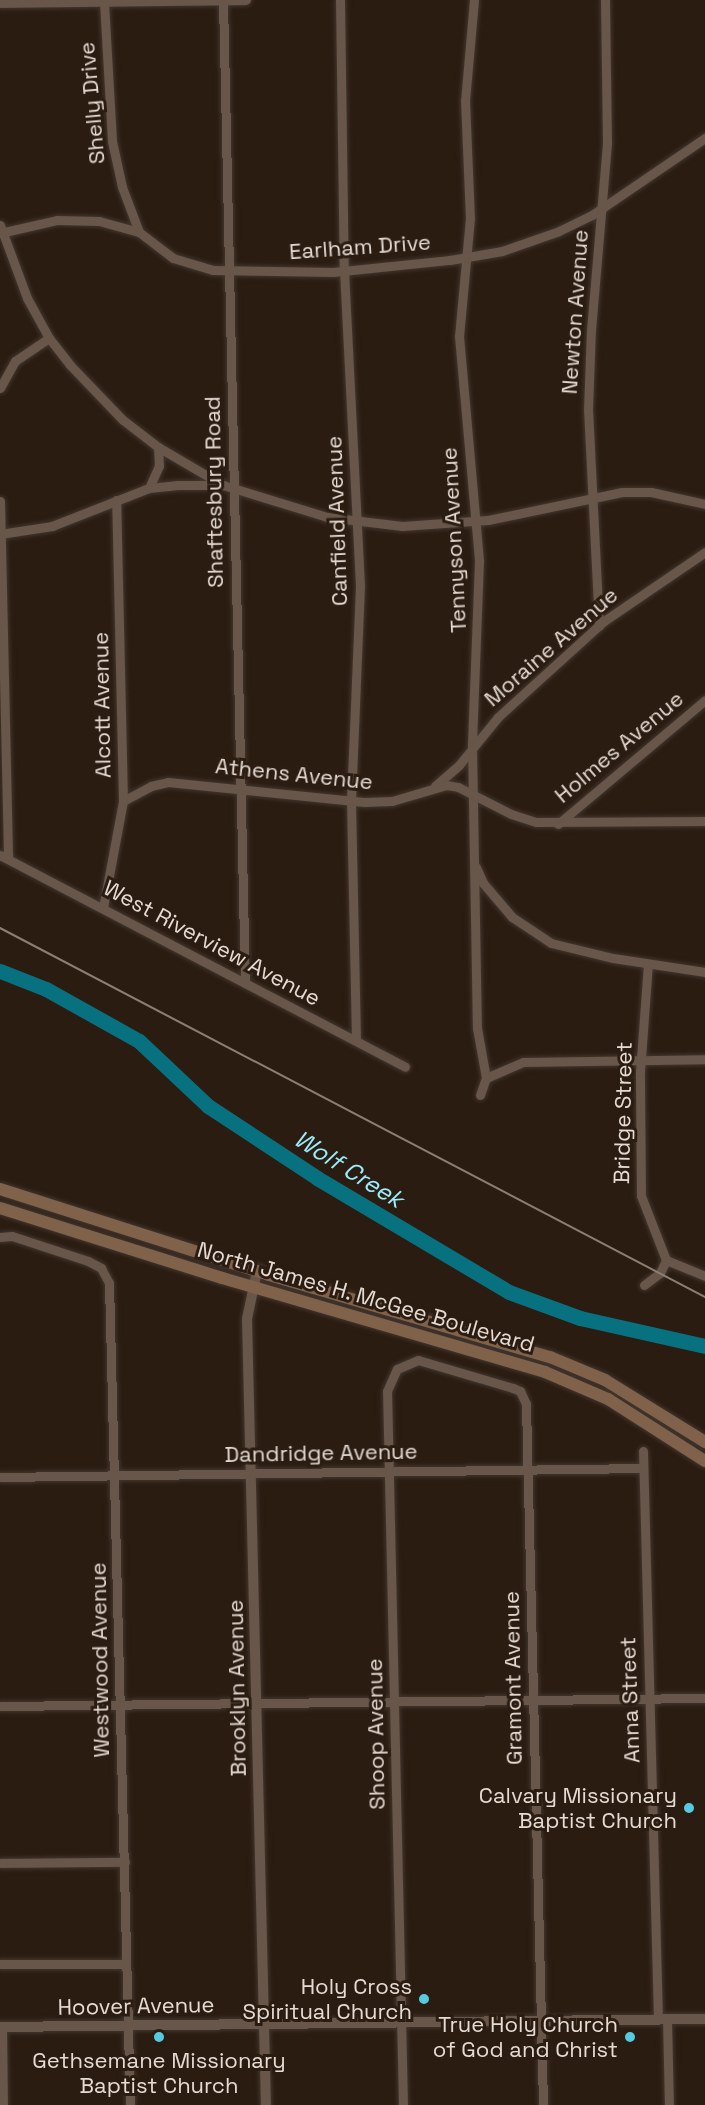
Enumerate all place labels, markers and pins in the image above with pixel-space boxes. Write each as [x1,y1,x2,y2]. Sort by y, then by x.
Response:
place label: Calvary Missionary Baptist Church [479,1782,677,1834]
marker: Calvary Missionary Baptist Church [682,1801,696,1815]
place label: Holy Cross Spiritual Church [243,1973,412,2024]
marker: Holy Cross Spiritual Church [417,1992,431,2006]
place label: True Holy Church of God and Christ [433,2011,618,2062]
marker: Gethsemane Missionary Baptist Church [152,2030,166,2044]
marker: True Holy Church of God and Christ [623,2030,637,2044]
place label: Gethsemane Missionary Baptist Church [32,2047,286,2098]

